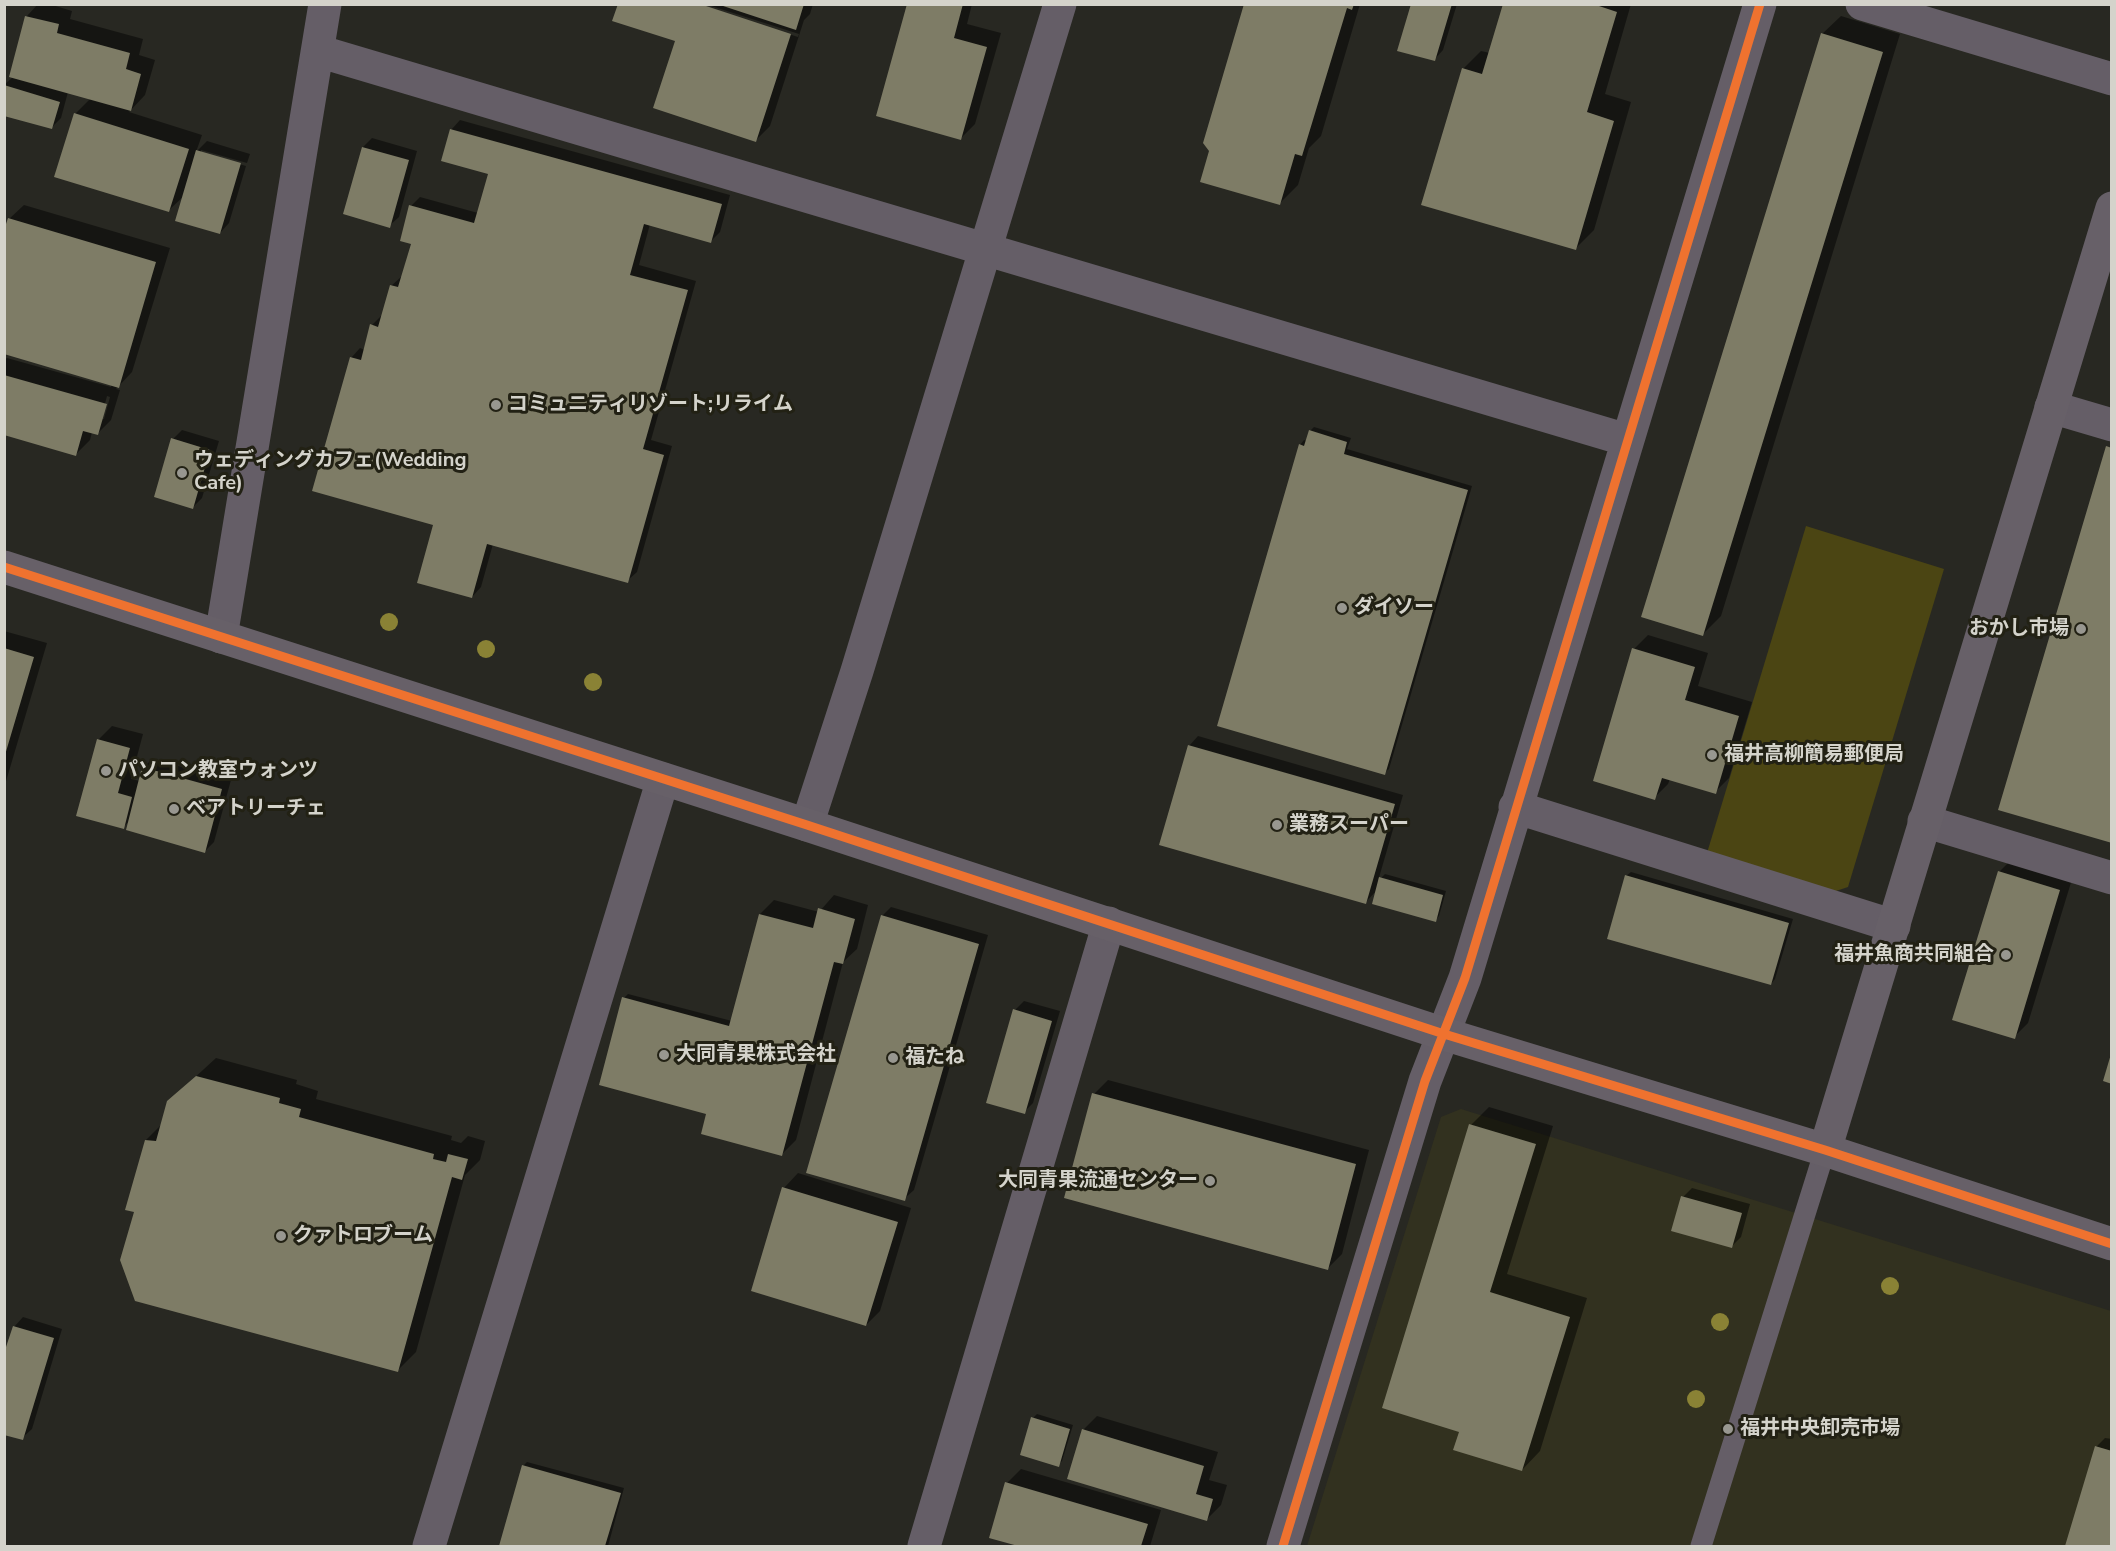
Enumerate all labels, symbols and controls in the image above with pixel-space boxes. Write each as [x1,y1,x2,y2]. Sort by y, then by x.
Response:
place label: コミュニティリゾート;リライム [508,393,793,417]
marker: コミュニティリゾート;リライム [489,398,503,412]
place label: ウェディングカフェ(Wedding Cafe) [194,449,466,496]
marker: ウェディングカフェ(Wedding Cafe) [175,466,189,480]
place label: ダイソー [1354,596,1434,620]
marker: ダイソー [1335,601,1349,615]
place label: おかし市場 [1969,617,2069,641]
marker: おかし市場 [2074,622,2088,636]
place label: 福井高柳簡易郵便局 [1724,743,1904,767]
marker: 福井高柳簡易郵便局 [1705,748,1719,762]
place label: パソコン教室ウォンツ [118,759,318,783]
marker: パソコン教室ウォンツ [99,764,113,778]
place label: ベアトリーチェ [186,797,326,821]
marker: ベアトリーチェ [167,802,181,816]
place label: 業務スーパー [1289,813,1409,837]
marker: 業務スーパー [1270,818,1284,832]
place label: 福井魚商共同組合 [1834,943,1994,967]
marker: 福井魚商共同組合 [1999,948,2013,962]
place label: 大同青果株式会社 [676,1043,836,1067]
place label: 福たね [905,1046,965,1070]
marker: 大同青果株式会社 [657,1048,671,1062]
marker: 福たね [886,1051,900,1065]
place label: 大同青果流通センター [998,1169,1198,1193]
marker: 大同青果流通センター [1203,1174,1217,1188]
place label: クァトロブーム [293,1224,433,1248]
marker: クァトロブーム [274,1229,288,1243]
place label: 福井中央卸売市場 [1740,1417,1900,1441]
marker: 福井中央卸売市場 [1721,1422,1735,1436]

